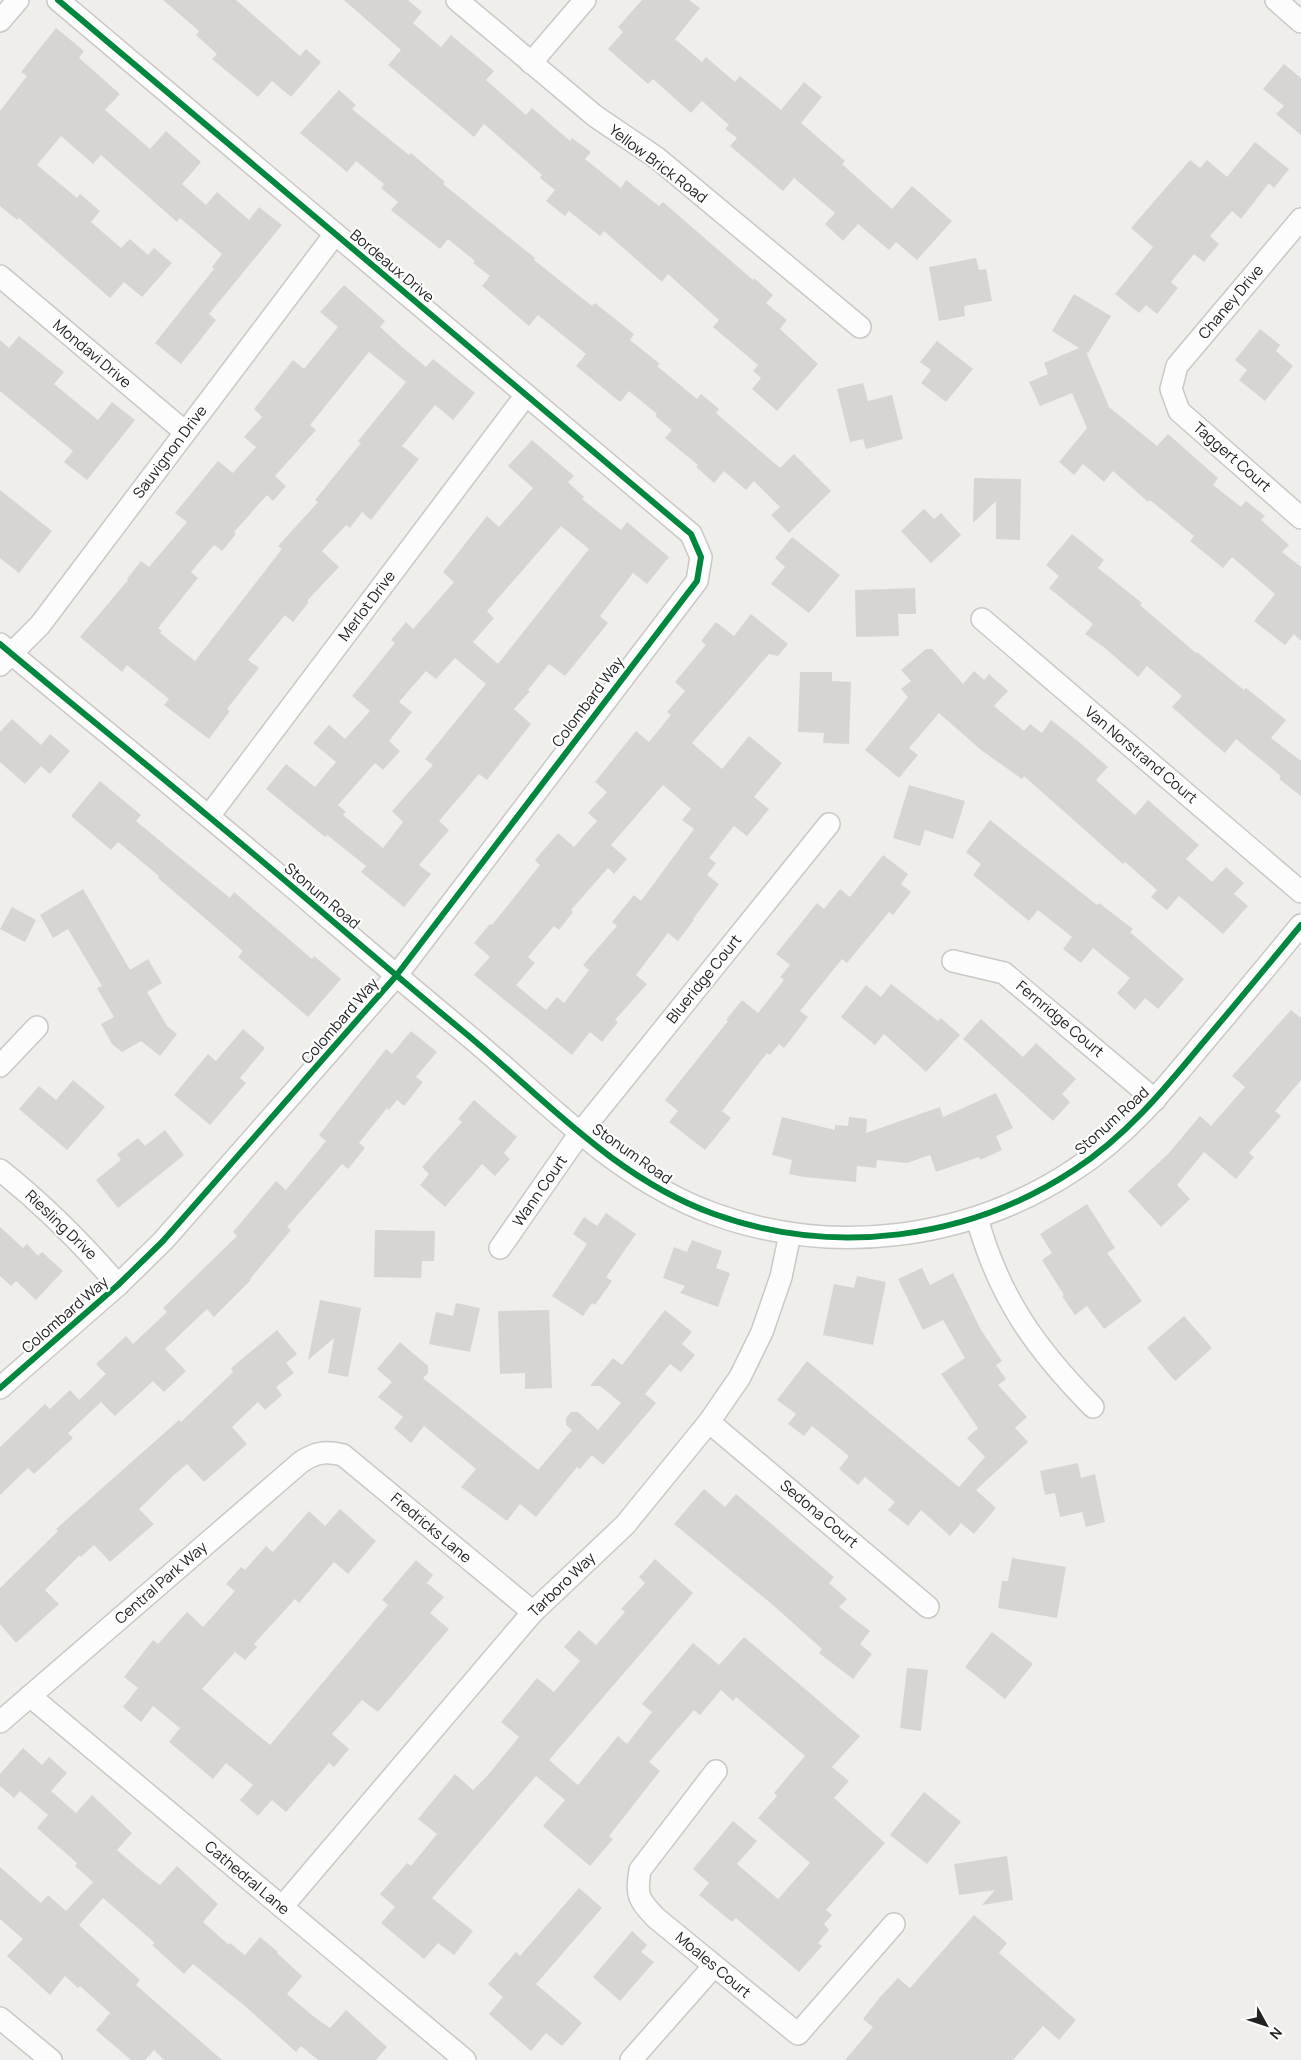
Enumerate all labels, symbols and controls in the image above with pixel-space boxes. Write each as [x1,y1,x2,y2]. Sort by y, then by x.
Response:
street label: Yellow Brick Road [605,120,712,208]
street label: Bordeaux Drive [346,224,439,307]
street label: Chaney Drive [1193,260,1268,343]
street label: Mondavi Drive [49,315,136,393]
street label: Sauvignon Drive [128,401,212,502]
street label: Taggert Court [1189,417,1276,496]
street label: Merlot Drive [333,566,400,645]
street label: Colombard Way [547,652,629,751]
street label: Van Norstrand Court [1081,701,1202,808]
street label: Stonum Road [280,858,365,934]
street label: Blueridge Court [661,930,746,1028]
street label: Colombard Way [296,973,383,1068]
street label: Fernridge Court [1012,976,1109,1062]
street label: Stonum Road [1070,1082,1153,1160]
street label: Stonum Road [588,1118,676,1189]
street label: Wann Court [507,1151,572,1231]
street label: Riesling Drive [21,1185,102,1264]
street label: Colombard Way [17,1271,112,1358]
street label: Sedona Court [776,1475,863,1552]
street label: Fredricks Lane [386,1488,476,1568]
street label: Central Park Way [110,1537,211,1629]
street label: Tarboro Way [524,1547,600,1622]
street label: Cathedral Lane [200,1836,295,1920]
street label: Moales Court [671,1927,756,2003]
north arrow [1241,2000,1291,2050]
text: N [1266,2024,1287,2044]

